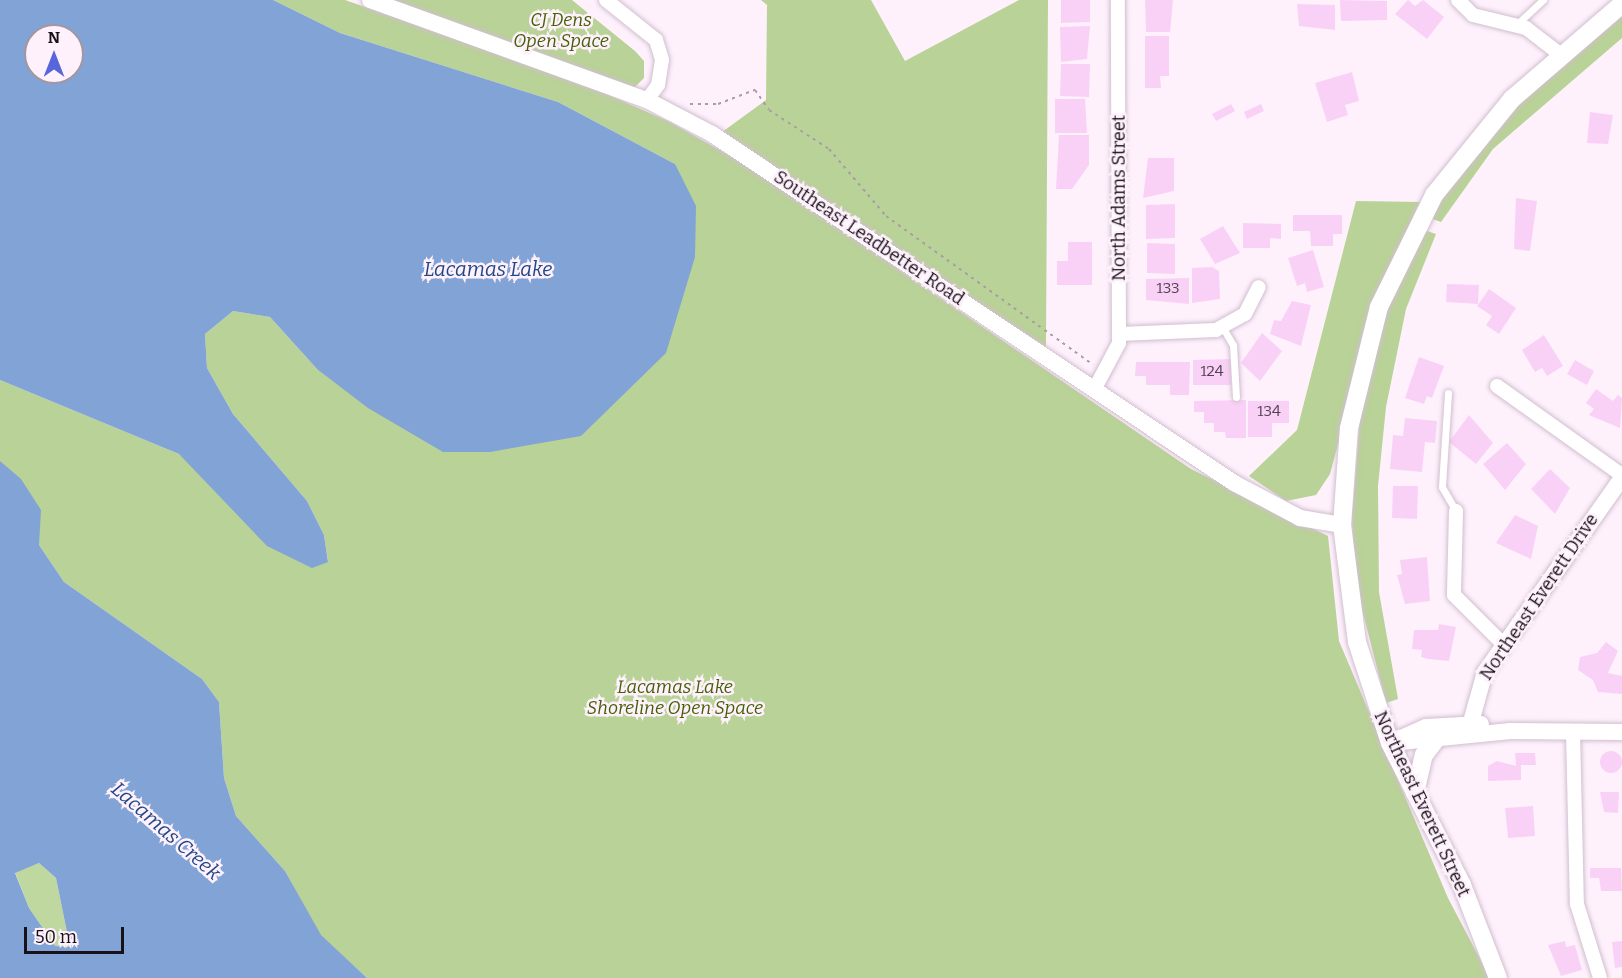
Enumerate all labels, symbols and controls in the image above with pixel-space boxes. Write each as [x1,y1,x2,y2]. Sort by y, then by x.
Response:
park label: CJ Dens Open Space [513,10,609,52]
north arrow [24,24,84,84]
text: N [48,28,60,47]
street label: North Adams Street [1108,115,1130,281]
street label: Southeast Leadbetter Road [770,166,968,310]
water label: Lacamas Lake [424,257,552,281]
house number: 133 [1157,280,1179,298]
house number: 124 [1200,363,1224,381]
house number: 134 [1257,403,1281,421]
street label: Northeast Everett Drive [1475,510,1603,684]
park label: Lacamas Lake Shoreline Open Space [587,677,763,720]
street label: Northeast Everett Street [1369,708,1475,900]
water label: Lacamas Creek [106,777,226,885]
scale bar [27,915,128,953]
text: 50 m [35,926,77,948]

